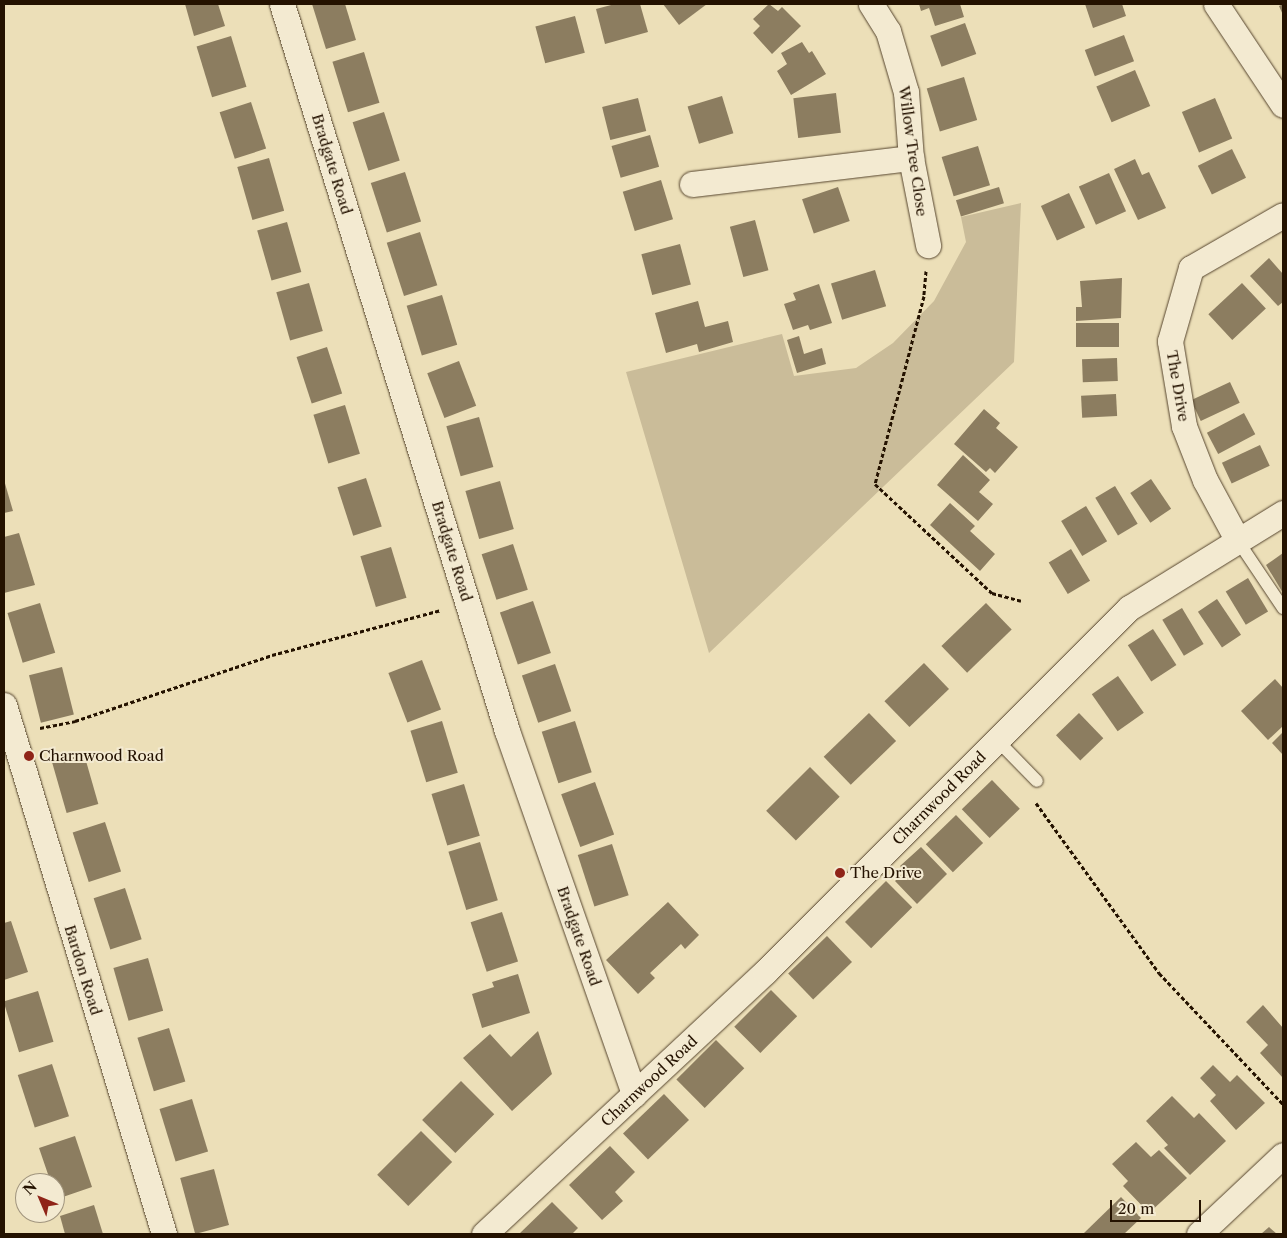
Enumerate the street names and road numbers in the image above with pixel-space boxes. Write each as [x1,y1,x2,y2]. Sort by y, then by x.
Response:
street label: Willow Tree Close [895,84,931,218]
street label: Bradgate Road [308,112,356,216]
street label: The Drive [1163,349,1193,423]
street label: Bradgate Road [428,499,476,603]
street label: Charnwood Road [889,748,989,848]
street label: Bradgate Road [554,884,604,988]
street label: Bardon Road [61,923,105,1017]
street label: Charnwood Road [597,1032,701,1130]

